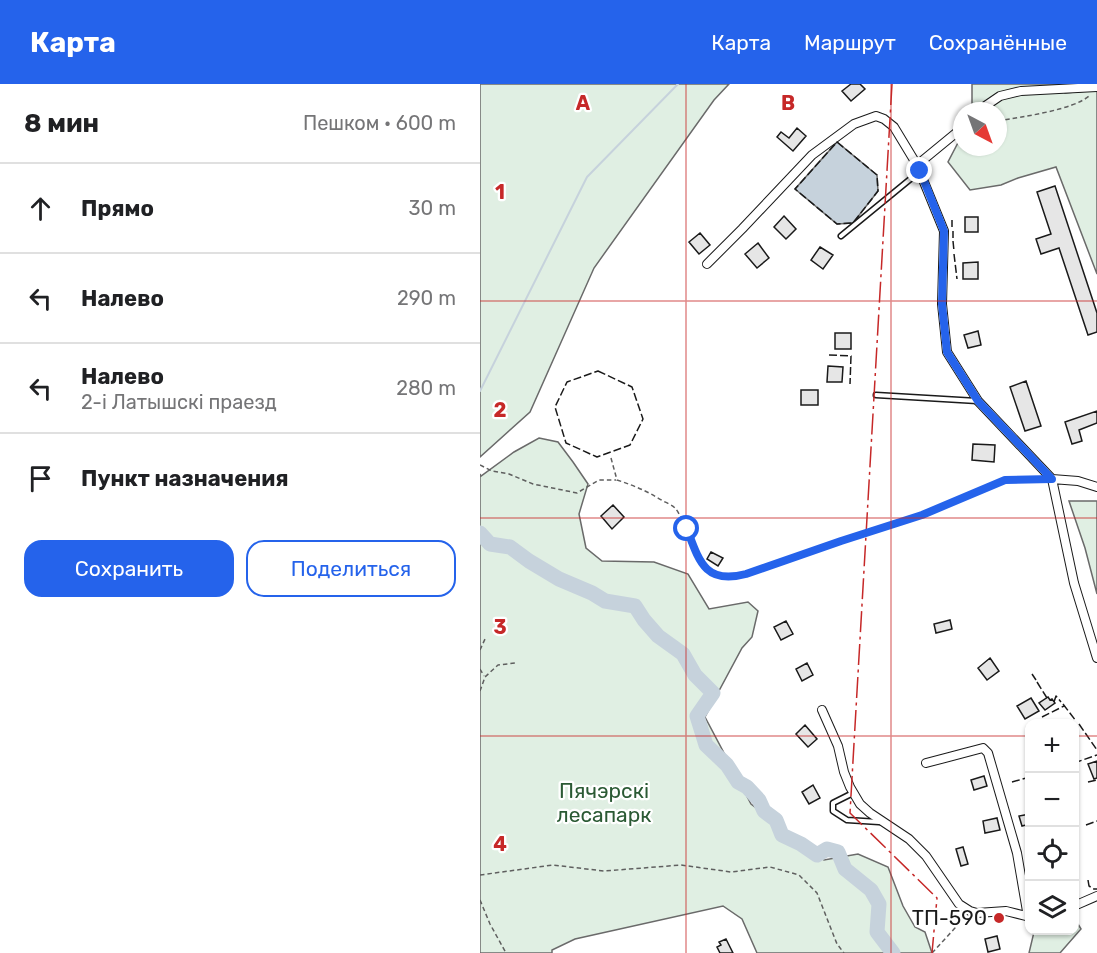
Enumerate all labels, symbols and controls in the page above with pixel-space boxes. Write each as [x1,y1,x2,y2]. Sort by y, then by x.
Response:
text: Карта [30,26,116,59]
text: Карта [711,30,771,55]
text: Маршрут [804,30,896,55]
text: Сохранённые [929,30,1067,55]
text: A [576,91,591,115]
text: B [781,91,795,115]
north arrow [953,102,1007,156]
text: 8 мин [24,108,99,139]
text: Пешком · 600 m [303,111,456,135]
route end [906,157,932,183]
text: 1 [495,180,505,204]
icon: ahead [24,192,57,225]
text: Прямо [81,195,154,222]
text: 30 m [409,196,456,220]
icon: left [24,282,57,315]
text: Налево [81,285,164,312]
text: 290 m [397,286,456,310]
text: Налево [81,363,164,390]
icon: left [24,372,57,405]
text: 280 m [396,376,456,400]
text: 2-і Латышскі праезд [81,390,277,414]
text: 2 [494,398,507,422]
icon: arrive [24,462,57,495]
text: Пункт назначения [81,465,289,492]
route start [673,515,699,541]
button: Сохранить [24,540,234,597]
button: Поделиться [246,540,456,597]
text: 3 [493,615,507,639]
map controls [1025,719,1079,935]
button: + [1025,719,1079,773]
button: − [1025,773,1079,827]
park label: Пячэрскі лесапарк [557,778,651,827]
button: locate [1025,827,1079,881]
text: 4 [493,832,507,856]
button: layers [1025,881,1079,935]
place label: ТП-590 [912,905,987,930]
marker: ТП-590 [992,911,1006,925]

